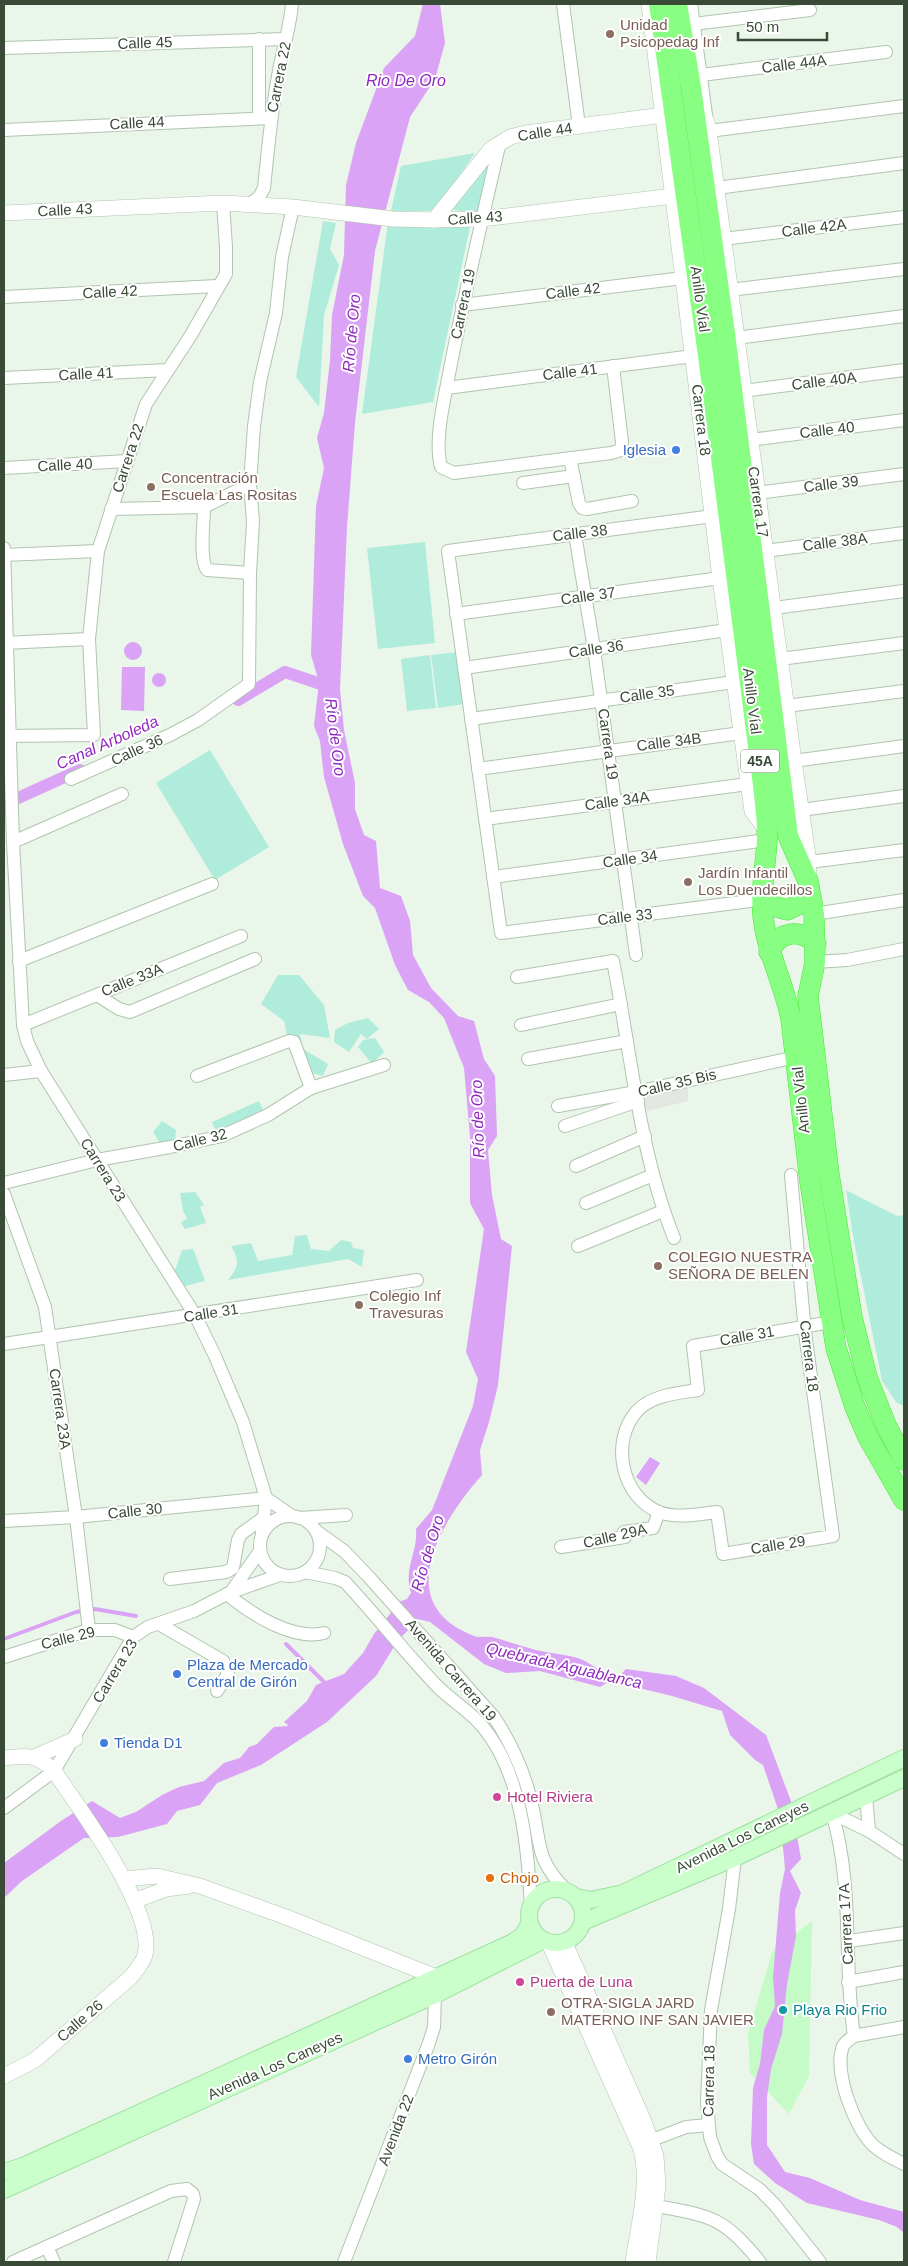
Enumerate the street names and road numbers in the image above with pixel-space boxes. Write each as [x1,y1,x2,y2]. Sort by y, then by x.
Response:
street label: Calle 45 [117,33,173,52]
street label: Carrera 22 [263,40,294,114]
street label: Calle 44A [761,51,827,76]
street label: Calle 44 [109,113,165,132]
street label: Calle 44 [516,119,573,144]
street label: Calle 43 [37,200,93,219]
street label: Calle 43 [447,207,503,228]
street label: Calle 42A [781,215,847,240]
street label: Anillo Víal [687,265,714,333]
street label: Carrera 19 [447,267,478,341]
street label: Calle 42 [545,279,601,302]
street label: Calle 42 [82,282,138,301]
street label: Calle 41 [542,360,598,383]
street label: Calle 41 [58,364,114,383]
street label: Calle 40A [791,368,857,393]
street label: Carrera 18 [689,383,714,457]
street label: Calle 40 [799,418,855,441]
street label: Carrera 22 [108,421,147,495]
street label: Calle 40 [37,455,93,474]
street label: Carrera 17 [745,465,772,539]
street label: Calle 39 [803,472,859,495]
street label: Calle 38 [552,521,608,544]
street label: Calle 38A [802,529,868,554]
street label: Calle 37 [559,583,616,608]
street label: Calle 36 [567,636,624,661]
street label: Anillo Víal [740,667,765,735]
street label: Calle 35 [618,681,675,706]
street label: Carrera 19 [595,707,622,781]
street label: Calle 34B [636,729,702,754]
street label: Calle 36 [108,731,165,769]
road number: 45A [741,749,779,772]
street label: Calle 34A [584,788,650,813]
street label: Calle 34 [601,846,658,871]
street label: Calle 33 [597,905,653,928]
street label: Calle 33A [98,959,165,1000]
street label: Calle 35 Bis [636,1065,718,1100]
street label: Anillo Víal [789,1066,812,1134]
street label: Calle 32 [171,1125,229,1154]
street label: Carrera 23 [77,1135,130,1205]
street label: Calle 31 [182,1300,239,1325]
street label: Carrera 18 [797,1319,822,1393]
street label: Calle 31 [718,1322,775,1349]
street label: Carrera 23A [46,1367,75,1451]
street label: Calle 30 [107,1499,163,1522]
street label: Calle 29A [581,1520,648,1551]
street label: Calle 29 [749,1532,806,1557]
street label: Avenida Carrera 19 [402,1615,500,1724]
street label: Calle 29 [39,1623,97,1652]
street label: Carrera 23 [89,1636,140,1706]
street label: Avenida Los Caneyes [673,1797,811,1876]
street label: Carrera 17A [835,1883,856,1965]
street label: Calle 26 [53,1996,106,2045]
street label: Avenida Los Caneyes [205,2028,345,2103]
street label: Carrera 18 [699,2045,718,2117]
street label: Avenida 22 [374,2092,417,2168]

